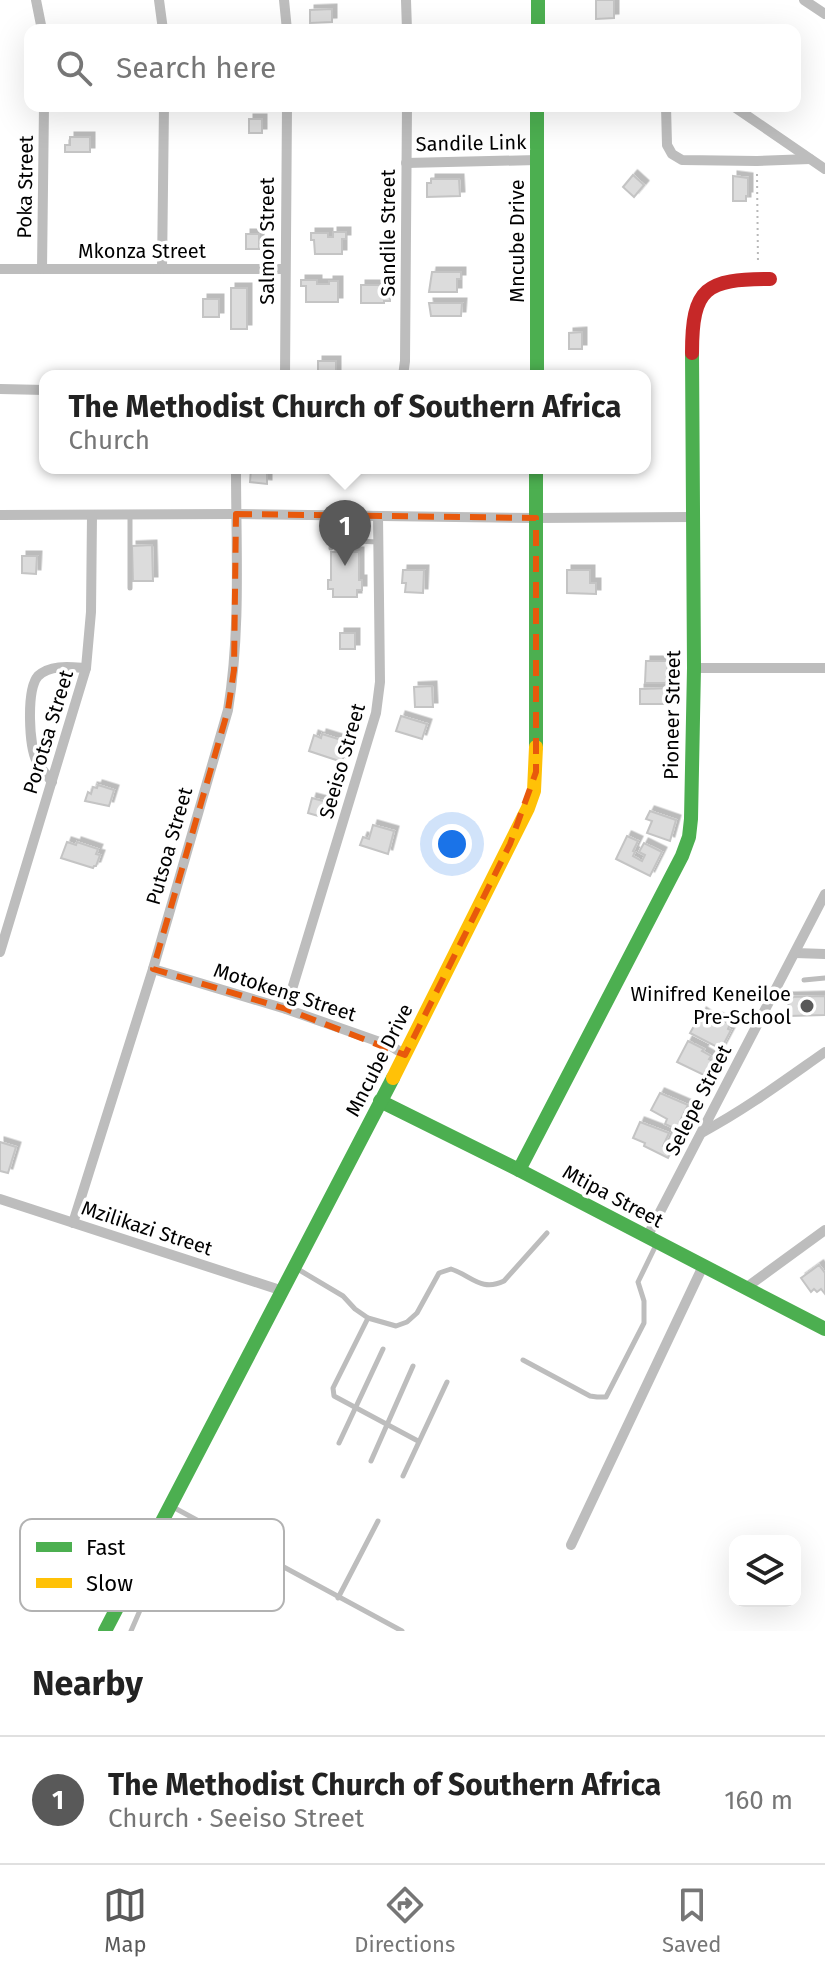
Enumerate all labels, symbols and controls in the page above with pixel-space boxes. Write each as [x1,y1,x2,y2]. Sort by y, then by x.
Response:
search box [24,24,801,112]
icon: search [52,46,96,90]
text: Search here [116,50,276,86]
street label: Sandile Link [415,130,527,156]
street label: Poka Street [12,134,38,239]
street label: Sandile Street [376,169,400,297]
street label: Salmon Street [255,176,279,305]
street label: Mncube Drive [505,179,529,303]
street label: Mkonza Street [78,239,207,263]
popup [39,370,651,474]
text: The Methodist Church of Southern Africa [68,389,622,425]
text: Church [68,425,150,456]
pin: 1 [319,500,371,566]
street label: Pioneer Street [659,649,685,780]
street label: Porotsa Street [18,666,78,797]
street label: Seeiso Street [314,700,370,821]
street label: Putsoa Street [141,784,197,908]
your location [432,824,472,864]
street label: Motokeng Street [211,958,360,1027]
place label: Winifred Keneiloe Pre-School [631,982,791,1029]
marker: Winifred Keneiloe Pre-School [798,997,816,1015]
street label: Mncube Drive [340,1000,418,1120]
street label: Selepe Street [660,1040,736,1159]
street label: Mtipa Street [559,1159,668,1233]
street label: Mzilikazi Street [79,1196,216,1261]
legend [20,1519,284,1611]
text: Fast [86,1534,126,1561]
map controls [729,1535,801,1607]
button: layers [729,1535,801,1607]
text: Slow [86,1570,133,1597]
text: Nearby [32,1663,143,1704]
text: The Methodist Church of Southern Africa [108,1767,661,1803]
text: 1 [52,1785,64,1816]
text: 160 m [724,1785,793,1816]
text: Church · Seeiso Street [108,1803,364,1834]
tab: Map [103,1883,147,1958]
tab: Directions [354,1883,455,1958]
tab: Saved [662,1883,722,1958]

